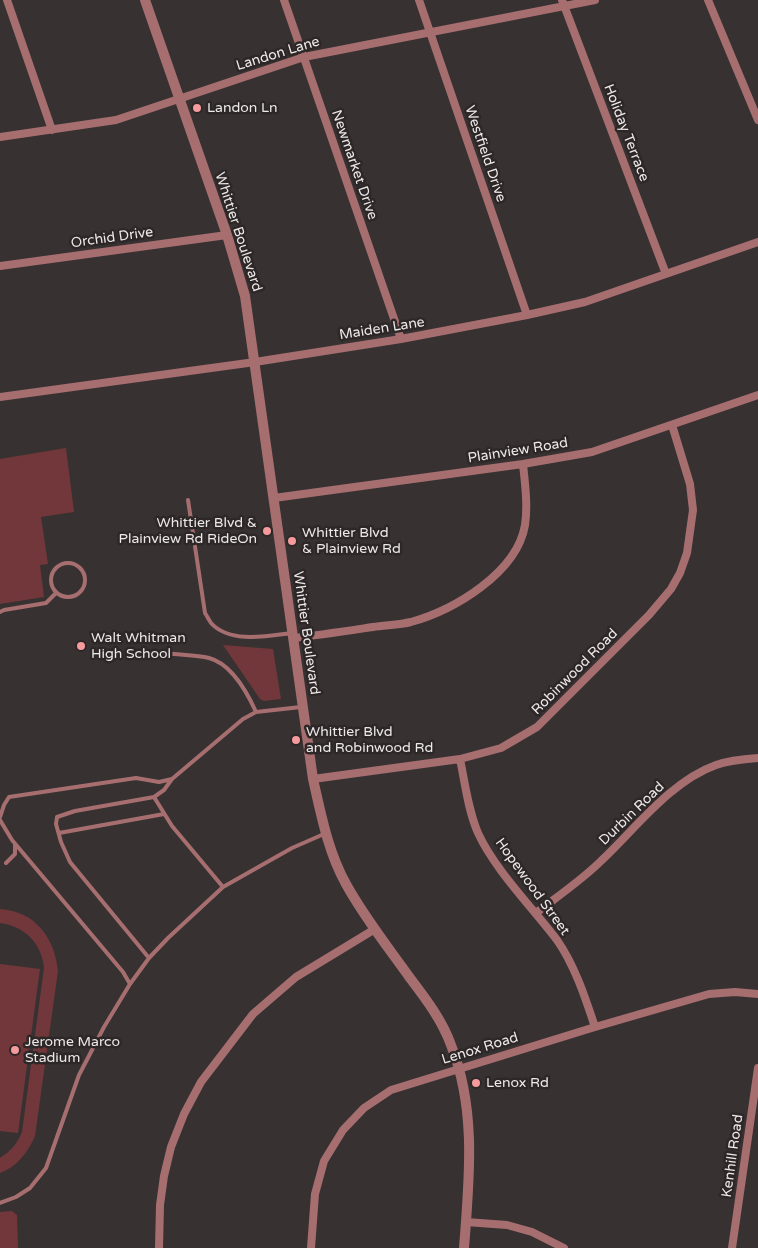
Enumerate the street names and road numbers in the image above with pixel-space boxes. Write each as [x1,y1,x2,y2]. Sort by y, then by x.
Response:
street label: Landon Lane [234,33,322,75]
street label: Holiday Terrace [600,82,652,184]
street label: Westfield Drive [461,104,509,204]
street label: Newmarket Drive [327,108,381,222]
street label: Whittier Boulevard [211,170,265,294]
street label: Orchid Drive [70,224,154,252]
street label: Maiden Lane [338,314,426,344]
street label: Plainview Road [467,435,569,467]
street label: Whittier Boulevard [289,570,323,696]
street label: Robinwood Road [528,625,622,719]
street label: Durbin Road [596,779,668,849]
street label: Hopewood Street [491,835,573,939]
street label: Lenox Road [440,1029,520,1069]
street label: Kenhill Road [719,1113,747,1199]

